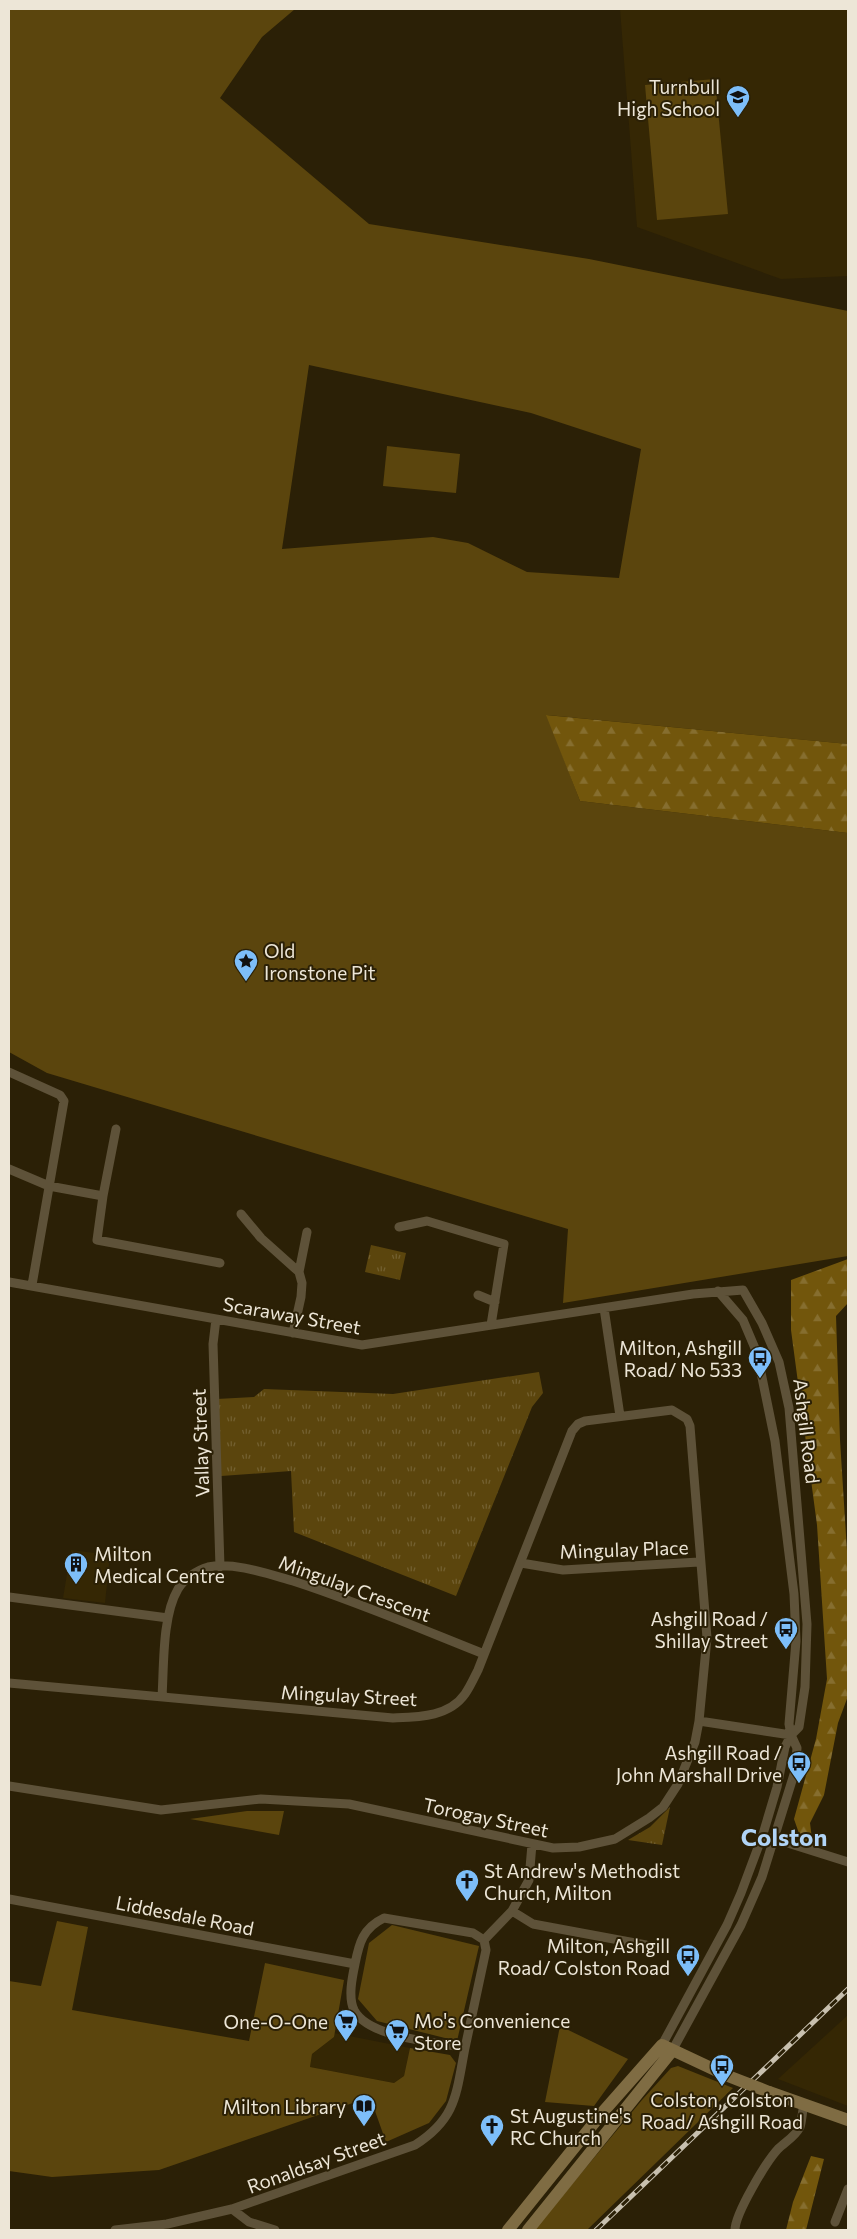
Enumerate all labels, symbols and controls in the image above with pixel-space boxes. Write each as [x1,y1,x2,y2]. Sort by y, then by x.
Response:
place label: Turnbull High School [617,75,720,120]
school or university icon: Turnbull High School [725,84,751,118]
place label: Old Ironstone Pit [264,939,376,984]
place icon: Old Ironstone Pit [233,948,259,982]
street label: Scaraway Street [221,1292,363,1338]
place label: Milton, Ashgill Road/ No 533 [619,1336,742,1381]
bus stop icon: Milton, Ashgill Road/ No 533 [747,1345,773,1379]
street label: Ashgill Road [789,1377,825,1485]
street label: Vallay Street [187,1388,213,1498]
street label: Mingulay Place [559,1535,689,1563]
place label: Milton Medical Centre [94,1542,225,1587]
street label: Mingulay Crescent [276,1550,434,1626]
building icon: Milton Medical Centre [63,1551,89,1585]
place label: Ashgill Road / Shillay Street [650,1607,768,1652]
bus stop icon: Ashgill Road / Shillay Street [773,1616,799,1650]
street label: Mingulay Street [280,1680,418,1710]
place label: Ashgill Road / John Marshall Drive [616,1741,782,1786]
bus stop icon: Ashgill Road / John Marshall Drive [786,1750,812,1784]
street label: Torogay Street [421,1792,551,1842]
district label: Colston [741,1822,827,1851]
place label: St Andrew's Methodist Church, Milton [484,1859,680,1904]
church icon: St Andrew's Methodist Church, Milton [454,1868,480,1902]
street label: Liddesdale Road [114,1890,256,1940]
place label: Milton, Ashgill Road/ Colston Road [498,1934,670,1979]
bus stop icon: Milton, Ashgill Road/ Colston Road [675,1943,701,1977]
supermarket icon: One-O-One [333,2008,359,2042]
place label: Mo's Convenience Store [414,2009,570,2054]
place label: One-O-One [224,2010,328,2033]
supermarket icon: Mo's Convenience Store [384,2018,410,2052]
bus stop icon: Colston, Colston Road/ Ashgill Road [709,2053,735,2087]
place label: Colston, Colston Road/ Ashgill Road [641,2088,803,2133]
library icon: Milton Library [351,2093,377,2127]
place label: Milton Library [223,2095,346,2118]
place label: St Augustine's RC Church [510,2104,631,2149]
church icon: St Augustine's RC Church [479,2113,505,2147]
street label: Ronaldsay Street [244,2126,389,2198]

